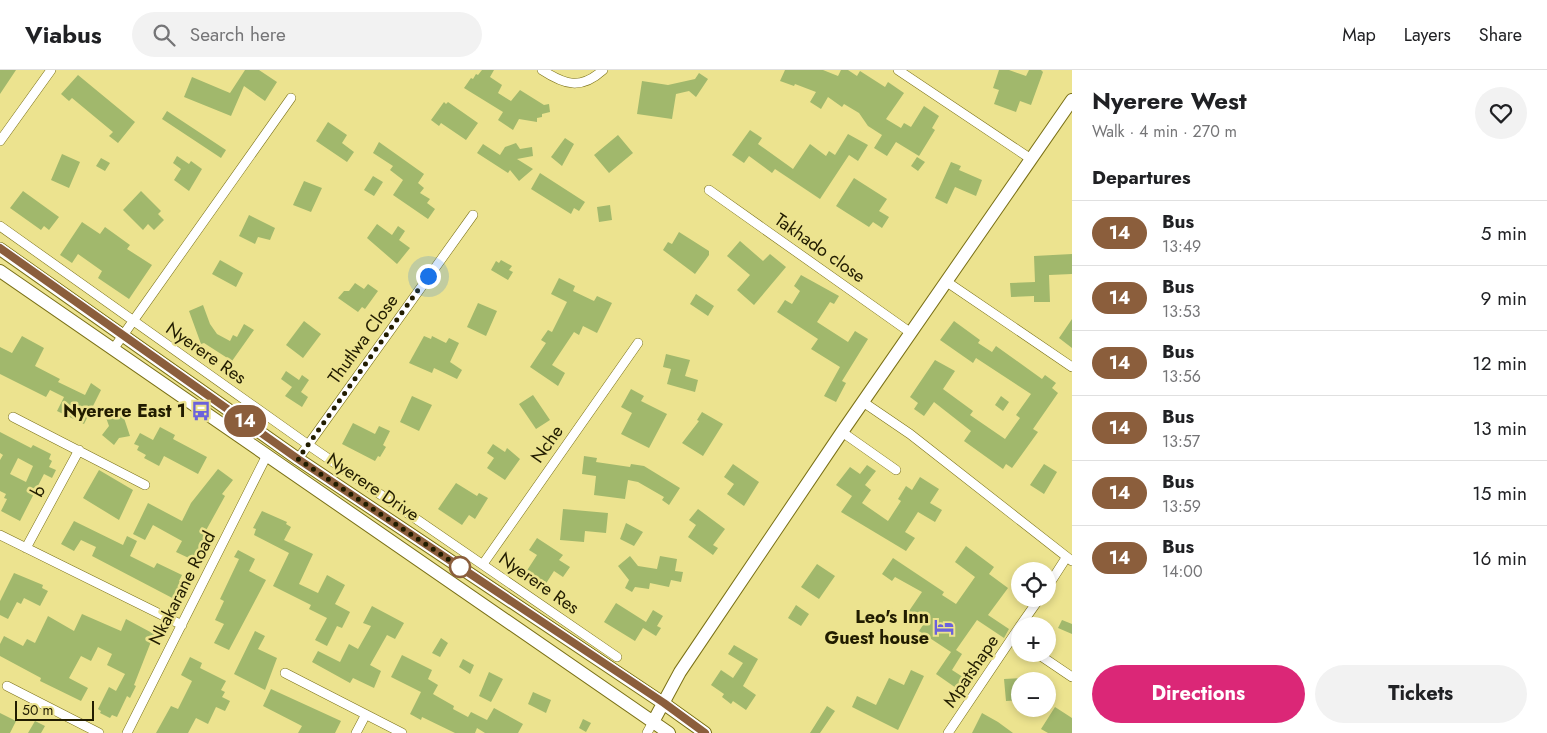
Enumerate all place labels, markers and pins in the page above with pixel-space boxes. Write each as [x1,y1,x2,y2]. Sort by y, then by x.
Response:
place label: Nyerere East 1 [63,398,186,424]
bus stop icon: Nyerere East 1 [190,400,212,422]
unlabelled marker [449,556,471,578]
place label: Leo's Inn Guest house [825,604,929,651]
hotel icon: Leo's Inn Guest house [933,616,955,638]

